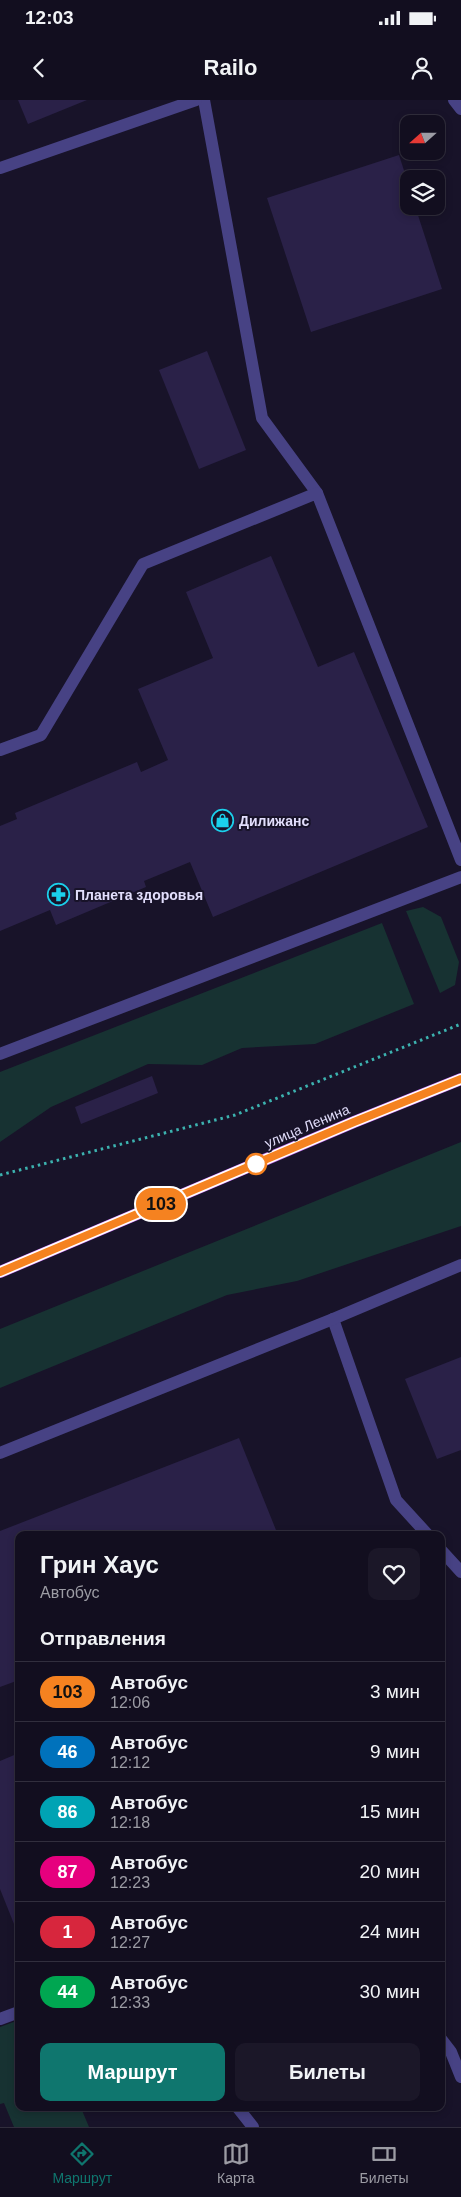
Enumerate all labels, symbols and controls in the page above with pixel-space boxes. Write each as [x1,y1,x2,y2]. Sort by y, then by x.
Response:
text: 12:03 [25,7,74,28]
icon: back [25,54,53,82]
icon: person [408,54,436,82]
text: Railo [204,55,257,80]
north arrow [400,115,445,160]
map controls [400,115,445,215]
button: layers [400,170,445,215]
shop icon: Дилижанс [211,809,235,833]
place label: Дилижанс [239,813,309,829]
pharmacy icon: Планета здоровья [47,883,71,907]
place label: Планета здоровья [75,887,203,903]
street label: улица Ленина [262,1101,352,1151]
unlabelled marker [245,1153,267,1175]
line badge: 103 [132,1188,190,1220]
text: 103 [146,1194,176,1214]
button: heart [368,1548,420,1600]
text: Грин Хаус [40,1551,159,1578]
text: Автобус [40,1584,100,1601]
text: Отправления [40,1628,166,1649]
text: Автобус [110,1672,188,1693]
text: 3 мин [370,1681,420,1702]
text: 103 [52,1682,83,1702]
text: 12:06 [110,1694,150,1711]
text: Автобус [110,1732,188,1753]
text: 9 мин [370,1741,420,1762]
text: 46 [57,1742,78,1762]
text: 12:12 [110,1754,150,1771]
text: Автобус [110,1792,188,1813]
text: 15 мин [359,1801,420,1822]
text: 86 [57,1802,78,1822]
text: 12:18 [110,1814,150,1831]
text: Автобус [110,1852,188,1873]
text: 20 мин [359,1861,420,1882]
text: 87 [57,1862,78,1882]
text: 12:23 [110,1874,150,1891]
text: Автобус [110,1912,188,1933]
text: 24 мин [359,1921,420,1942]
text: 1 [62,1922,73,1942]
text: 12:27 [110,1934,150,1951]
text: Автобус [110,1972,188,1993]
text: 30 мин [359,1981,420,2002]
text: 44 [57,1982,78,2002]
text: 12:33 [110,1994,150,2011]
button: Маршрут [40,2043,225,2101]
button: Билеты [235,2043,420,2101]
tab: Маршрут [52,2140,112,2186]
tab: Карта [217,2140,255,2186]
tab: Билеты [360,2140,409,2186]

